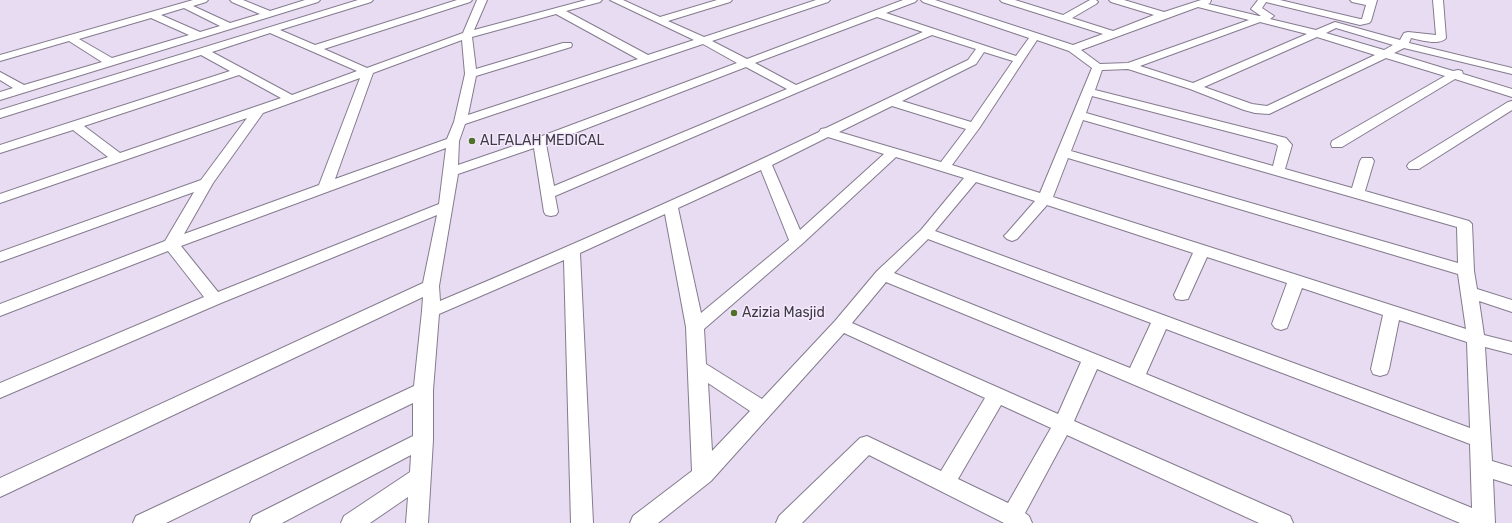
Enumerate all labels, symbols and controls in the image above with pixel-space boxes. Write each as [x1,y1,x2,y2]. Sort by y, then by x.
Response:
place label: ALFALAH MEDICAL [480,133,604,149]
marker: ALFALAH MEDICAL [467,136,477,146]
place label: Azizia Masjid [742,305,825,321]
marker: Azizia Masjid [729,308,739,318]

